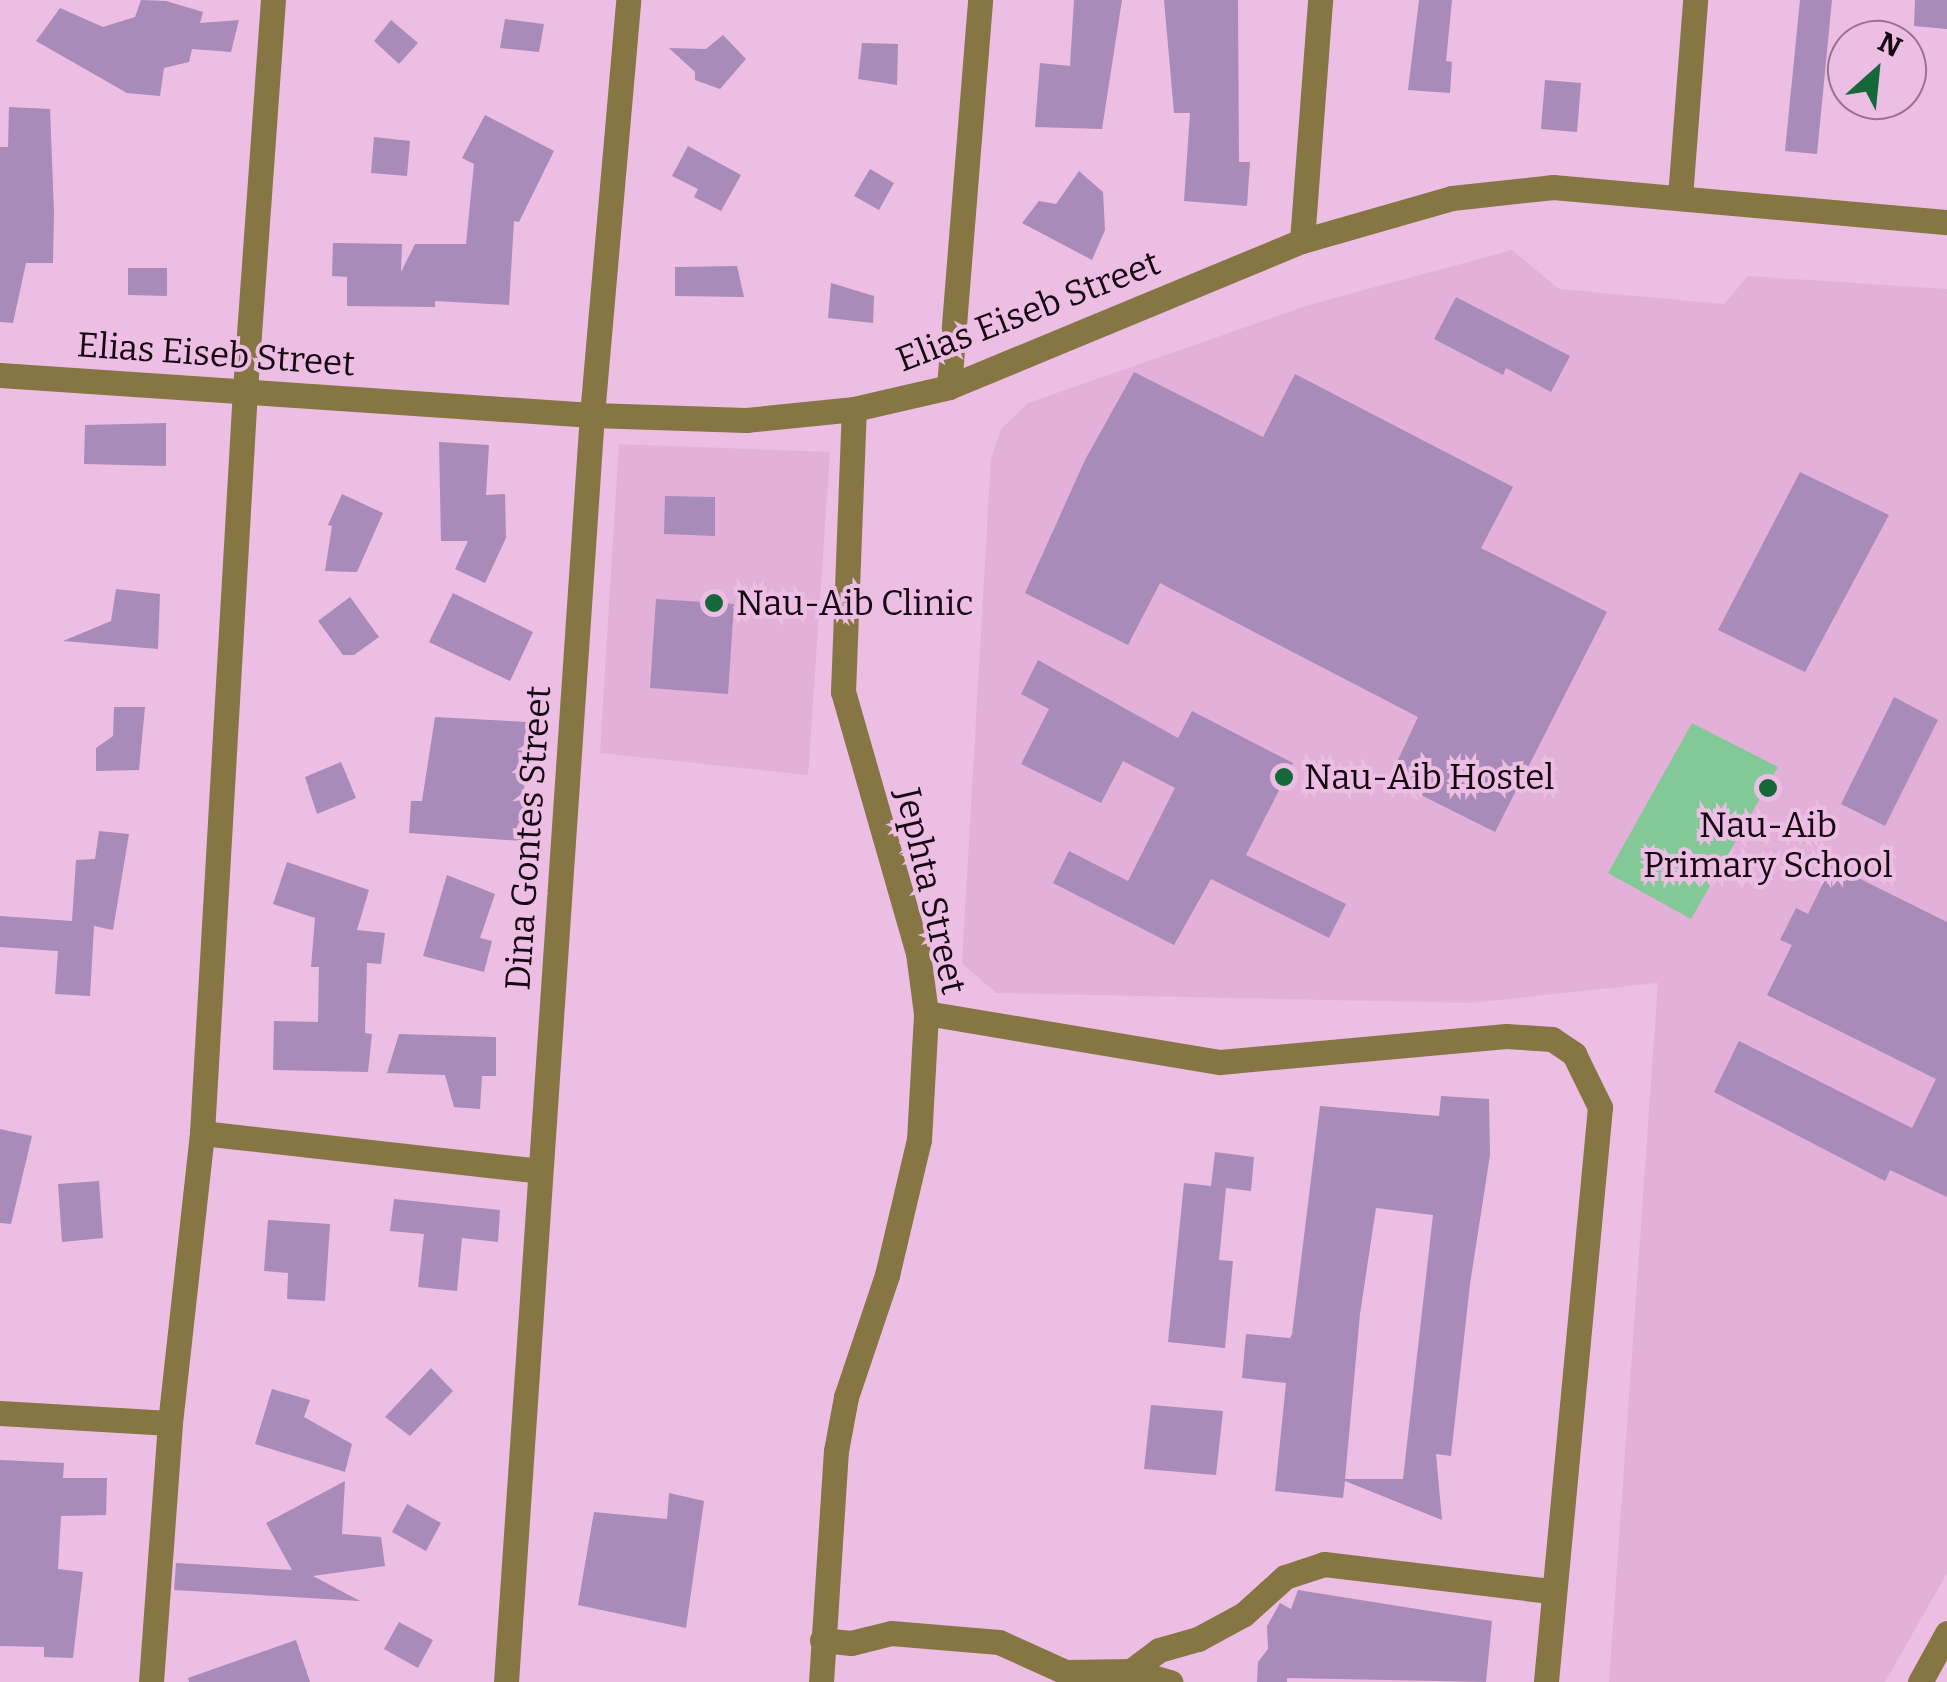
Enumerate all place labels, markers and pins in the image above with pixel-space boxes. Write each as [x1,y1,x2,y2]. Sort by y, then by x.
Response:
place label: Nau-Aib Clinic [736,582,973,624]
marker: Nau-Aib Clinic [701,590,727,616]
place label: Nau-Aib Hostel [1304,756,1554,798]
marker: Nau-Aib Hostel [1273,766,1295,788]
marker: Nau-Aib Primary School [1757,777,1779,799]
place label: Nau-Aib Primary School [1643,804,1893,886]

